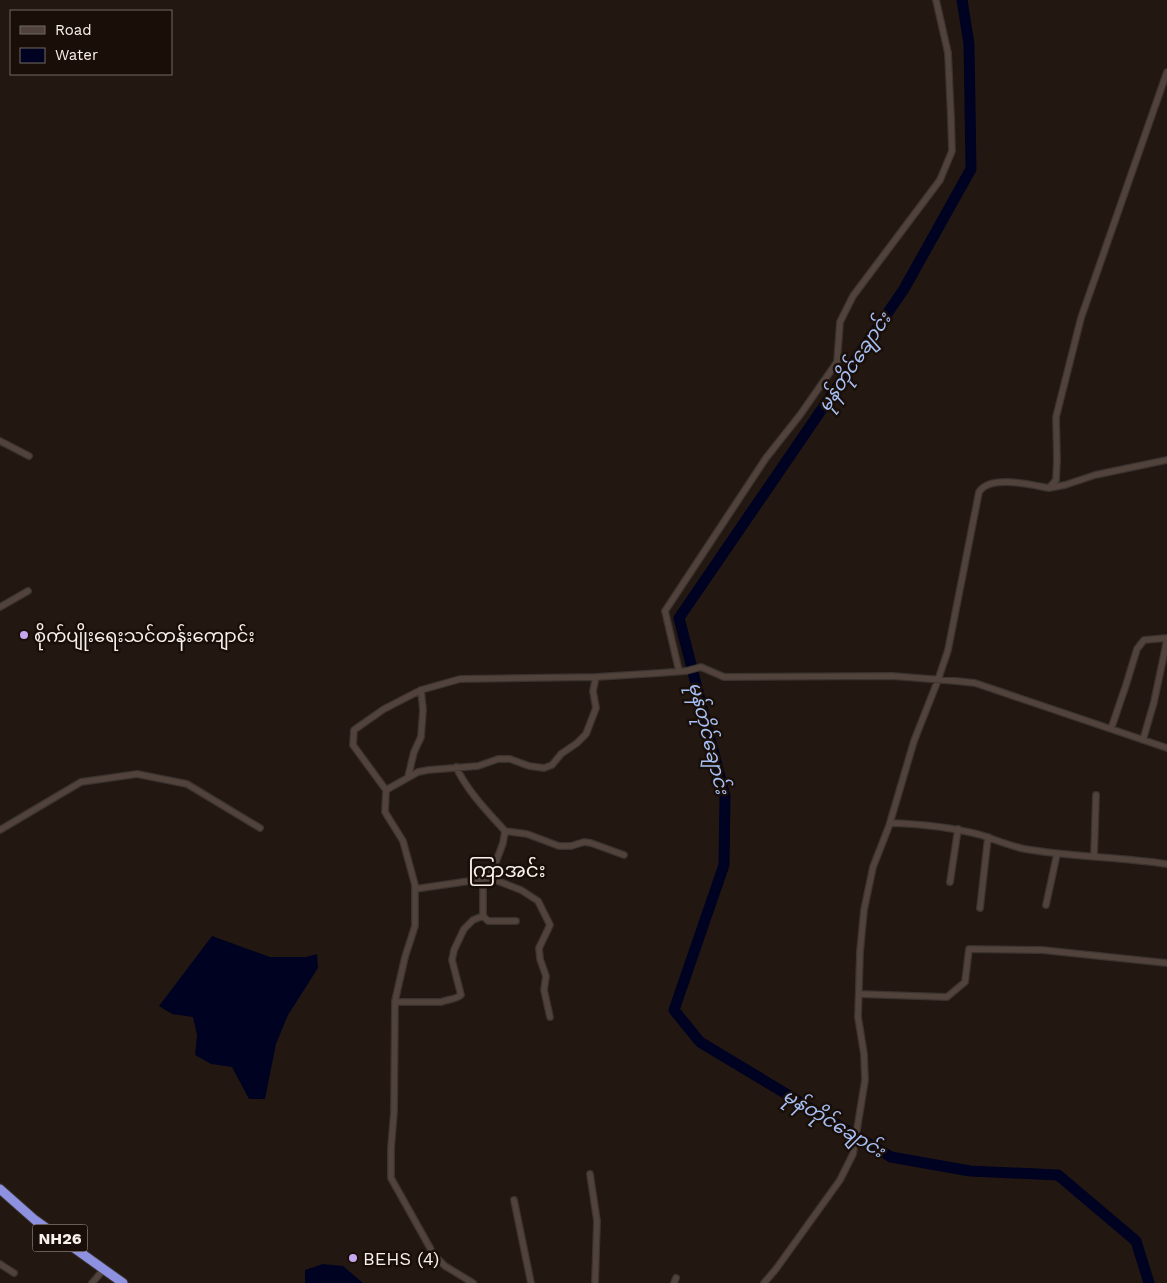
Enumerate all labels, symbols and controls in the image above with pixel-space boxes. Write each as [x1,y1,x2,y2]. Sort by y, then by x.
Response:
legend [10,10,172,75]
text: Road [55,21,92,39]
text: Water [55,46,98,64]
water label: မုန်တိုင်ချောင်း [811,306,900,418]
place label: စိုက်ပျိုးရေးသင်တန်းကျောင်း [34,622,255,651]
marker: စိုက်ပျိုးရေးသင်တန်းကျောင်း [18,629,30,641]
water label: မုန်တိုင်ချောင်း [680,679,736,799]
district label: ကြာအင်း [468,856,546,886]
water label: မုန်တိုင်ချောင်း [777,1082,891,1166]
road number: NH26 [32,1224,88,1252]
place label: BEHS (4) [363,1248,439,1269]
marker: BEHS (4) [347,1252,359,1264]

